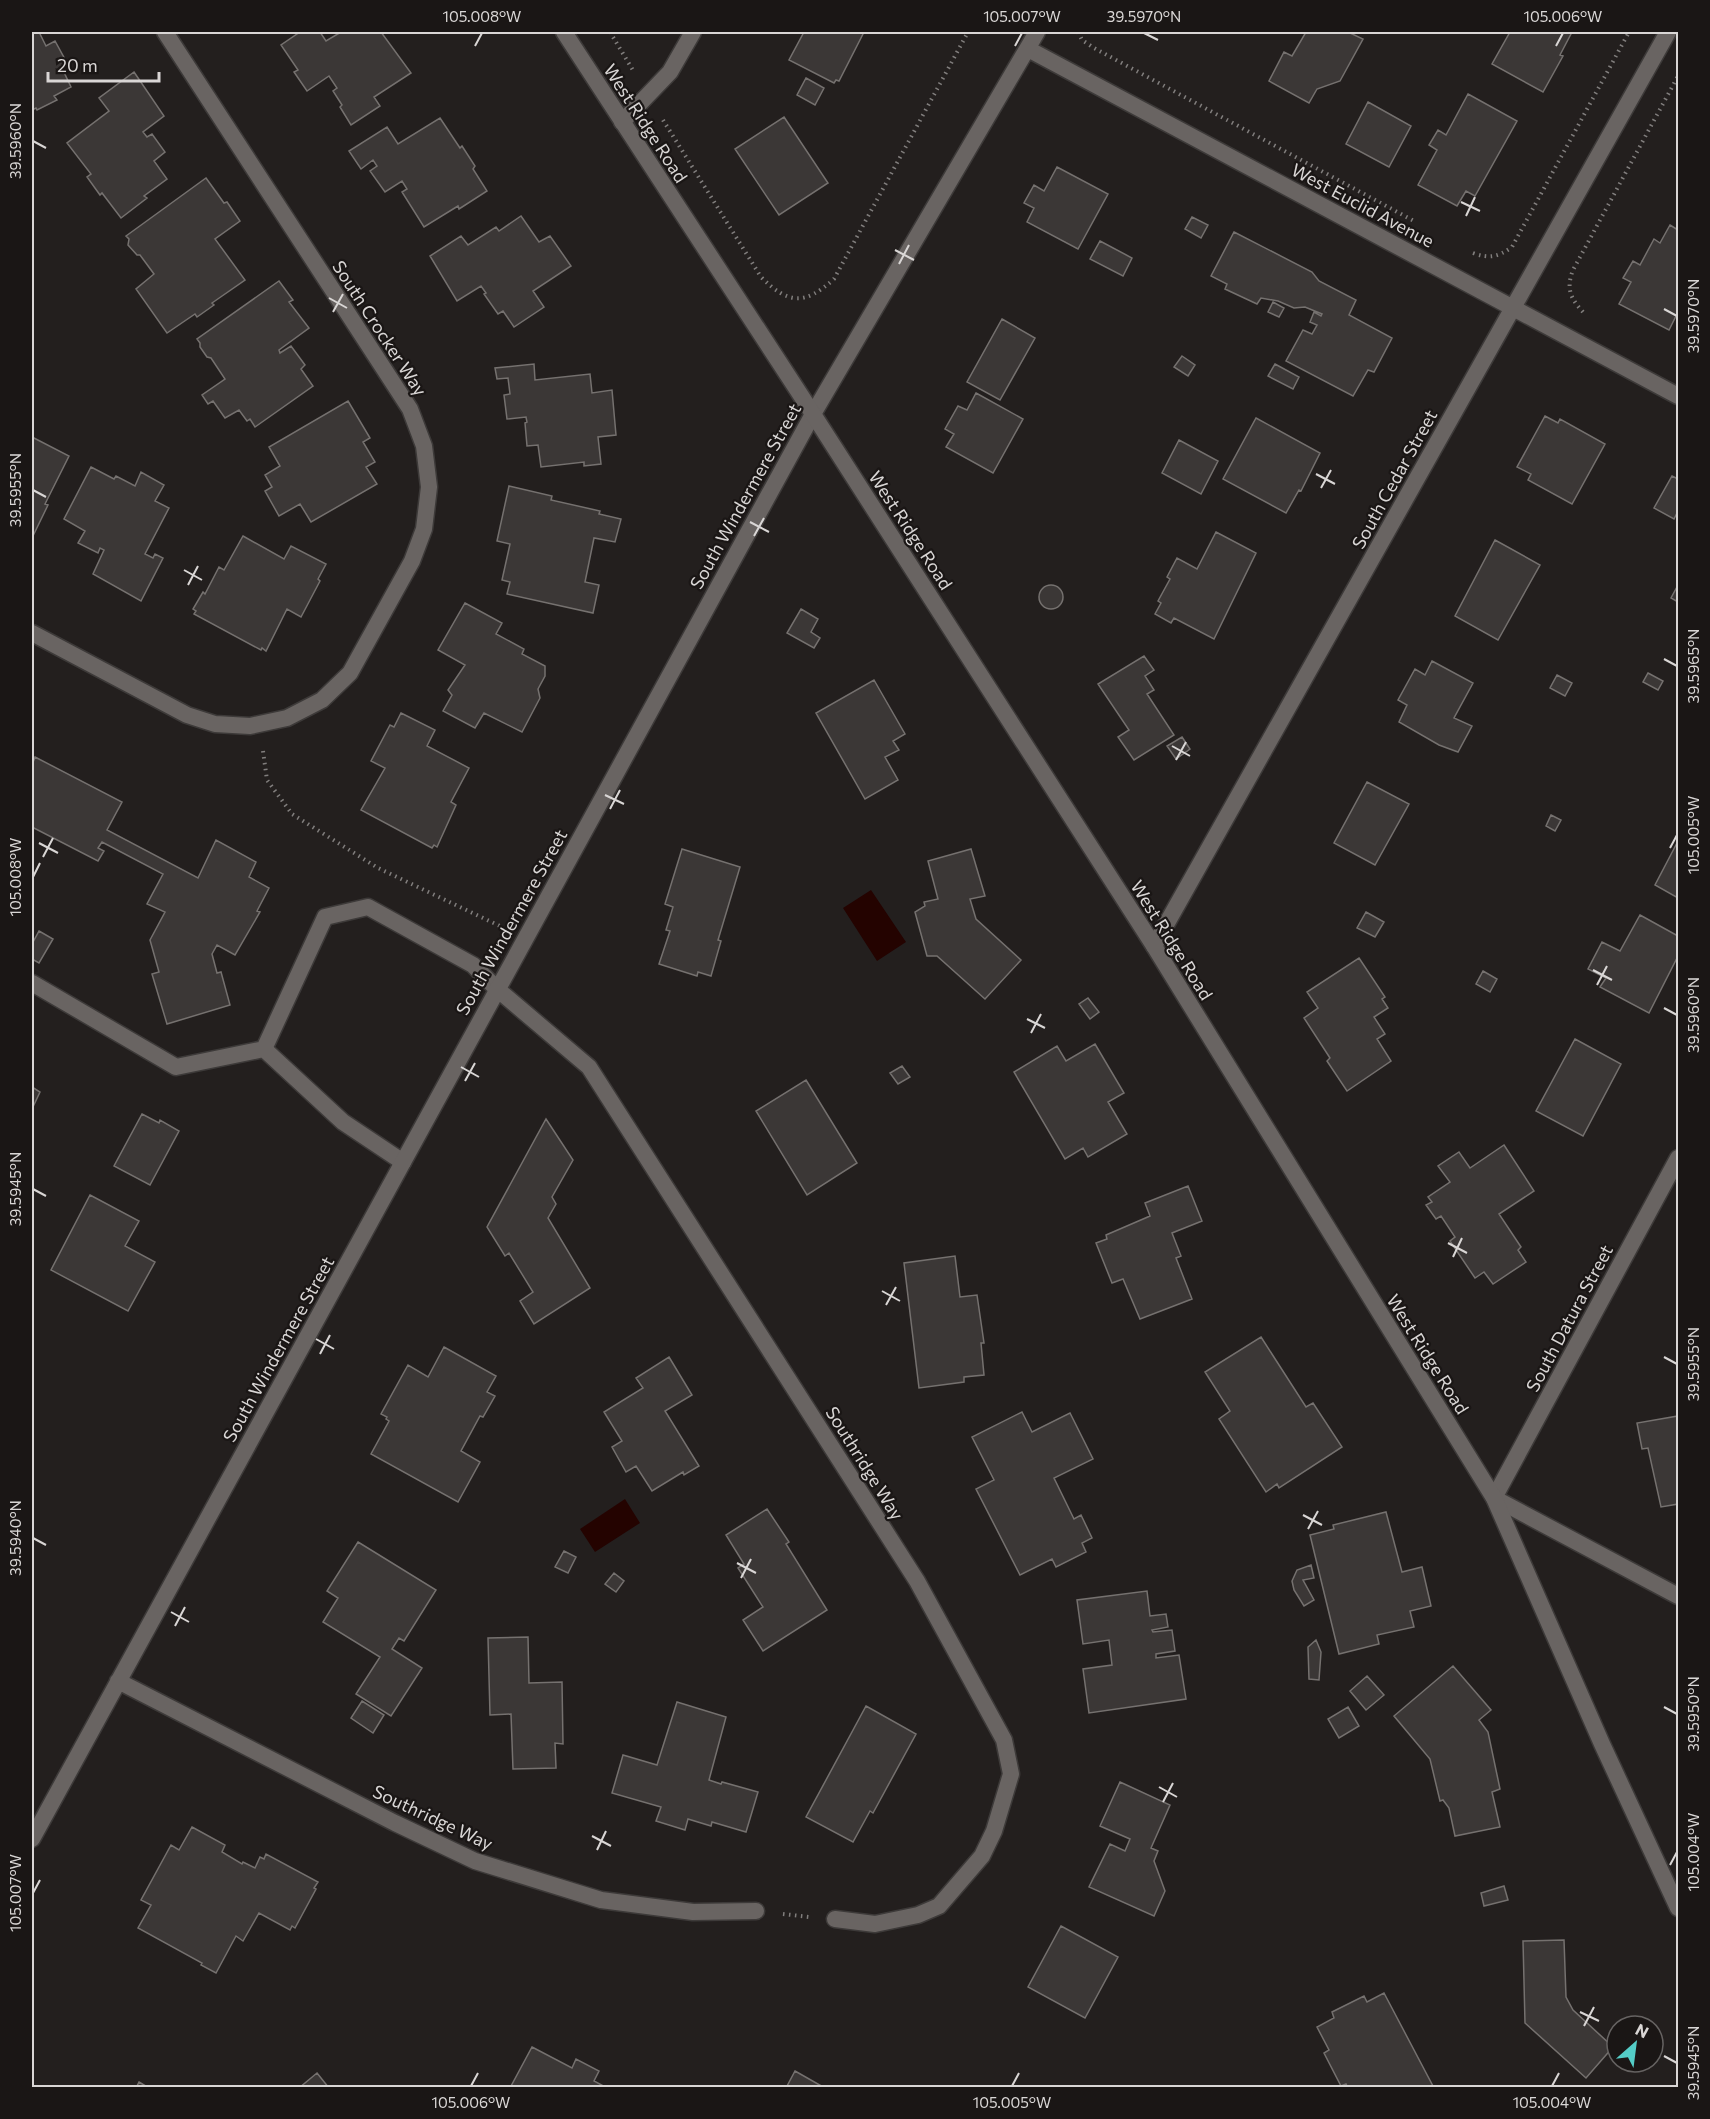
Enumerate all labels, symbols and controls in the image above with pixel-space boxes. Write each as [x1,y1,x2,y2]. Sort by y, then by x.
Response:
text: 105.008°W [443,7,521,25]
text: 105.007°W [983,7,1061,25]
text: 39.5970°N [1107,7,1181,25]
text: 105.006°W [1524,7,1602,25]
scale bar [48,45,159,83]
text: 20 m [57,54,98,76]
street label: West Ridge Road [599,59,693,187]
text: 39.5960°N [6,103,24,179]
street label: West Euclid Avenue [1288,158,1438,252]
street label: South Crocker Way [328,256,432,400]
text: 39.5970°N [1684,279,1702,353]
street label: South Windermere Street [685,399,805,593]
street label: South Cedar Street [1347,406,1441,552]
text: 39.5955°N [6,453,24,527]
street label: West Ridge Road [864,466,958,594]
text: 39.5965°N [1684,629,1702,703]
text: 105.005°W [1684,796,1702,874]
street label: South Windermere Street [451,825,571,1019]
text: 105.008°W [6,838,24,916]
street label: West Ridge Road [1126,876,1218,1004]
text: 39.5960°N [1684,977,1702,1053]
text: 39.5945°N [6,1152,24,1226]
street label: South Datura Street [1521,1241,1617,1395]
street label: South Windermere Street [218,1252,338,1446]
street label: West Ridge Road [1382,1290,1474,1418]
text: 39.5955°N [1684,1327,1702,1401]
street label: Southridge Way [821,1402,909,1524]
text: 39.5940°N [6,1500,24,1576]
text: 39.5950°N [1684,1676,1702,1752]
street label: Southridge Way [370,1780,496,1854]
text: 105.004°W [1684,1813,1702,1891]
text: 105.007°W [6,1854,24,1932]
north arrow [1605,2014,1665,2074]
text: N [1633,2019,1652,2042]
text: 39.5945°N [1684,2026,1702,2100]
text: 105.006°W [432,2093,510,2111]
text: 105.005°W [973,2093,1051,2111]
text: 105.004°W [1513,2093,1591,2111]

